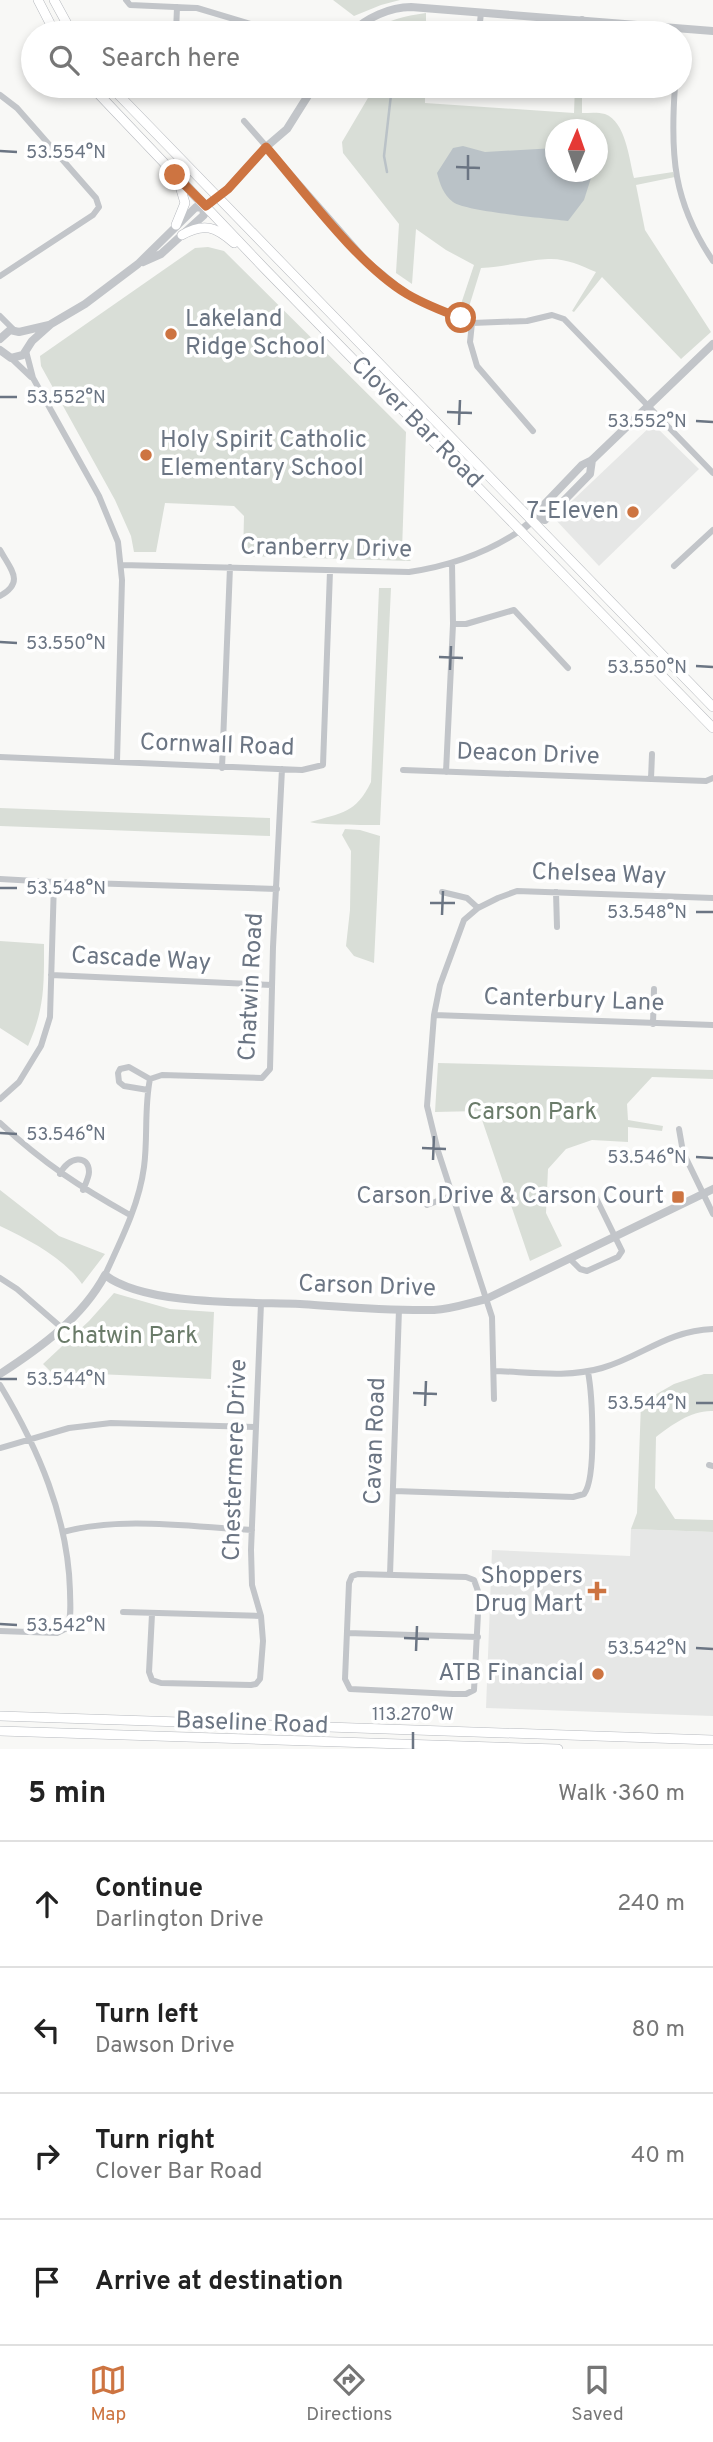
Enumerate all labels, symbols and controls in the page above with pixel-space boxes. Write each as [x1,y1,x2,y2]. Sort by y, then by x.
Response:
search box [21,21,692,98]
icon: search [45,41,83,79]
text: Search here [101,43,240,76]
north arrow [545,119,608,182]
text: 53.554°N [26,142,106,165]
route end [159,159,190,190]
route start [445,302,476,333]
place label: Lakeland Ridge School [185,305,326,363]
marker: Lakeland Ridge School [163,326,179,342]
street label: Clover Bar Road [344,351,488,495]
text: 53.552°N [26,387,106,410]
text: 53.552°N [607,411,687,434]
place label: Holy Spirit Catholic Elementary School [160,426,367,484]
marker: Holy Spirit Catholic Elementary School [138,447,154,463]
place label: 7-Eleven [526,497,619,527]
marker: 7-Eleven [625,504,641,520]
street label: Cranberry Drive [240,533,412,565]
text: 53.550°N [26,633,106,656]
text: 53.550°N [607,657,687,680]
street label: Cornwall Road [139,728,295,764]
street label: Deacon Drive [456,738,600,772]
street label: Chelsea Way [531,858,667,892]
text: 53.548°N [26,878,106,901]
text: 53.548°N [607,902,687,925]
street label: Chatwin Road [233,912,271,1062]
street label: Cascade Way [70,941,212,979]
street label: Canterbury Lane [483,983,665,1019]
park label: Carson Park [467,1098,597,1128]
text: 53.546°N [26,1124,106,1147]
text: 53.546°N [607,1147,687,1170]
place label: Carson Drive & Carson Court [356,1182,664,1212]
marker: Carson Drive & Carson Court [670,1189,686,1205]
street label: Carson Drive [298,1270,436,1304]
park label: Chatwin Park [56,1322,198,1352]
street label: Chestermere Drive [217,1358,255,1562]
text: 53.544°N [26,1369,106,1392]
street label: Cavan Road [359,1377,393,1505]
text: 53.544°N [607,1393,687,1416]
place label: Shoppers Drug Mart [475,1562,583,1620]
marker: Shoppers Drug Mart [589,1583,605,1599]
text: 53.542°N [26,1615,106,1638]
text: 53.542°N [607,1638,687,1661]
place label: ATB Financial [438,1659,584,1689]
marker: ATB Financial [590,1666,606,1682]
text: 113.270°W [372,1704,454,1727]
street label: Baseline Road [175,1706,329,1742]
text: 5 min [28,1776,106,1813]
text: Walk · 360 m [558,1780,685,1809]
text: Continue [95,1873,203,1906]
icon: ahead [28,1885,66,1923]
text: 240 m [617,1890,685,1919]
text: Darlington Drive [95,1906,264,1935]
text: Turn left [95,1999,199,2032]
icon: left [28,2011,66,2049]
text: 80 m [632,2016,685,2045]
text: Dawson Drive [95,2032,235,2061]
text: Turn right [95,2125,215,2158]
icon: right [28,2137,66,2175]
text: 40 m [631,2142,685,2171]
text: Clover Bar Road [95,2158,263,2187]
icon: arrive [28,2263,66,2301]
text: Arrive at destination [95,2266,343,2299]
tab: Map [89,2361,127,2427]
tab: Directions [306,2361,393,2427]
tab: Saved [571,2361,624,2427]

